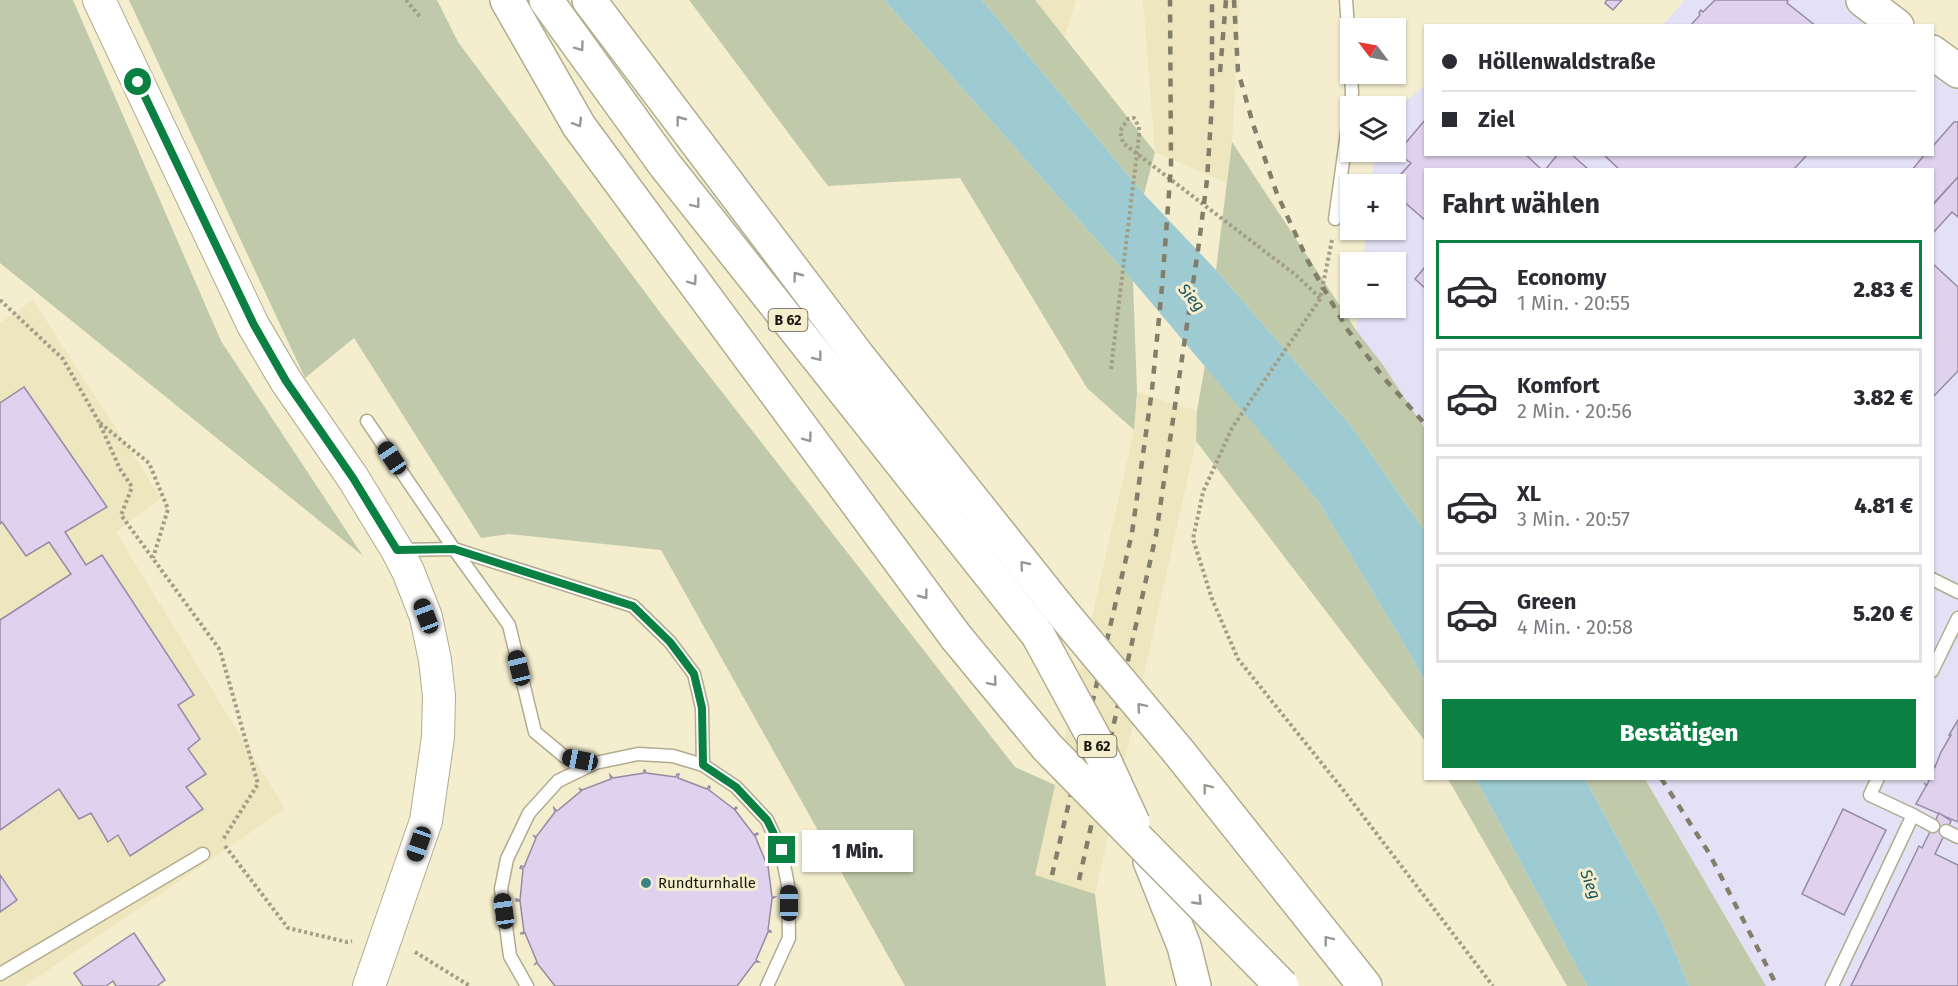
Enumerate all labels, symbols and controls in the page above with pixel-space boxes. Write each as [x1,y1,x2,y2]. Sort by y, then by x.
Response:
north arrow [1340,18,1406,84]
map controls [1340,18,1406,318]
one-way arrow [573,41,584,52]
text: Höllenwaldstraße [1478,48,1656,75]
route start [124,68,151,95]
button: layers [1340,96,1406,162]
text: Ziel [1478,106,1515,133]
one-way arrow [676,116,687,127]
one-way arrow [571,117,583,127]
button: + [1340,174,1406,240]
text: Fahrt wählen [1442,188,1600,220]
one-way arrow [689,197,700,208]
button: − [1340,252,1406,318]
icon: car [1445,263,1499,317]
text: Economy [1517,264,1606,291]
one-way arrow [794,272,805,283]
one-way arrow [686,274,697,285]
text: 2.83 € [1854,276,1913,303]
water label: Sieg [1174,279,1209,315]
text: 1 Min. · 20:55 [1517,291,1630,315]
road number: B 62 [768,309,808,331]
one-way arrow [810,350,821,361]
icon: car [1445,371,1499,425]
text: Komfort [1517,372,1600,399]
text: 3.82 € [1854,384,1913,411]
text: 2 Min. · 20:56 [1517,399,1632,423]
one-way arrow [801,432,812,443]
car [374,438,410,478]
icon: car [1445,479,1499,533]
text: XL [1517,480,1541,507]
text: 4.81 € [1854,492,1913,519]
text: 3 Min. · 20:57 [1517,507,1630,531]
one-way arrow [1021,561,1032,572]
icon: car [1445,587,1499,641]
one-way arrow [917,588,928,599]
text: Green [1517,588,1576,615]
car [411,596,441,636]
text: 5.20 € [1853,600,1913,627]
text: 4 Min. · 20:58 [1517,615,1633,639]
car [506,648,532,688]
one-way arrow [986,675,997,686]
button: Bestätigen [1442,699,1916,768]
one-way arrow [1137,702,1148,713]
road number: B 62 [1078,735,1116,757]
car [561,748,599,772]
one-way arrow [1203,783,1214,794]
car [405,824,433,864]
callout: 1 Min. [803,829,914,871]
route end [768,836,795,863]
text: 1 Min. [832,839,883,863]
water label: Sieg [1576,866,1605,902]
place label: Rundturnhalle [658,874,756,892]
marker: Rundturnhalle [639,876,653,890]
car [780,885,798,921]
car [493,892,515,930]
one-way arrow [1191,894,1202,904]
one-way arrow [1325,936,1336,947]

